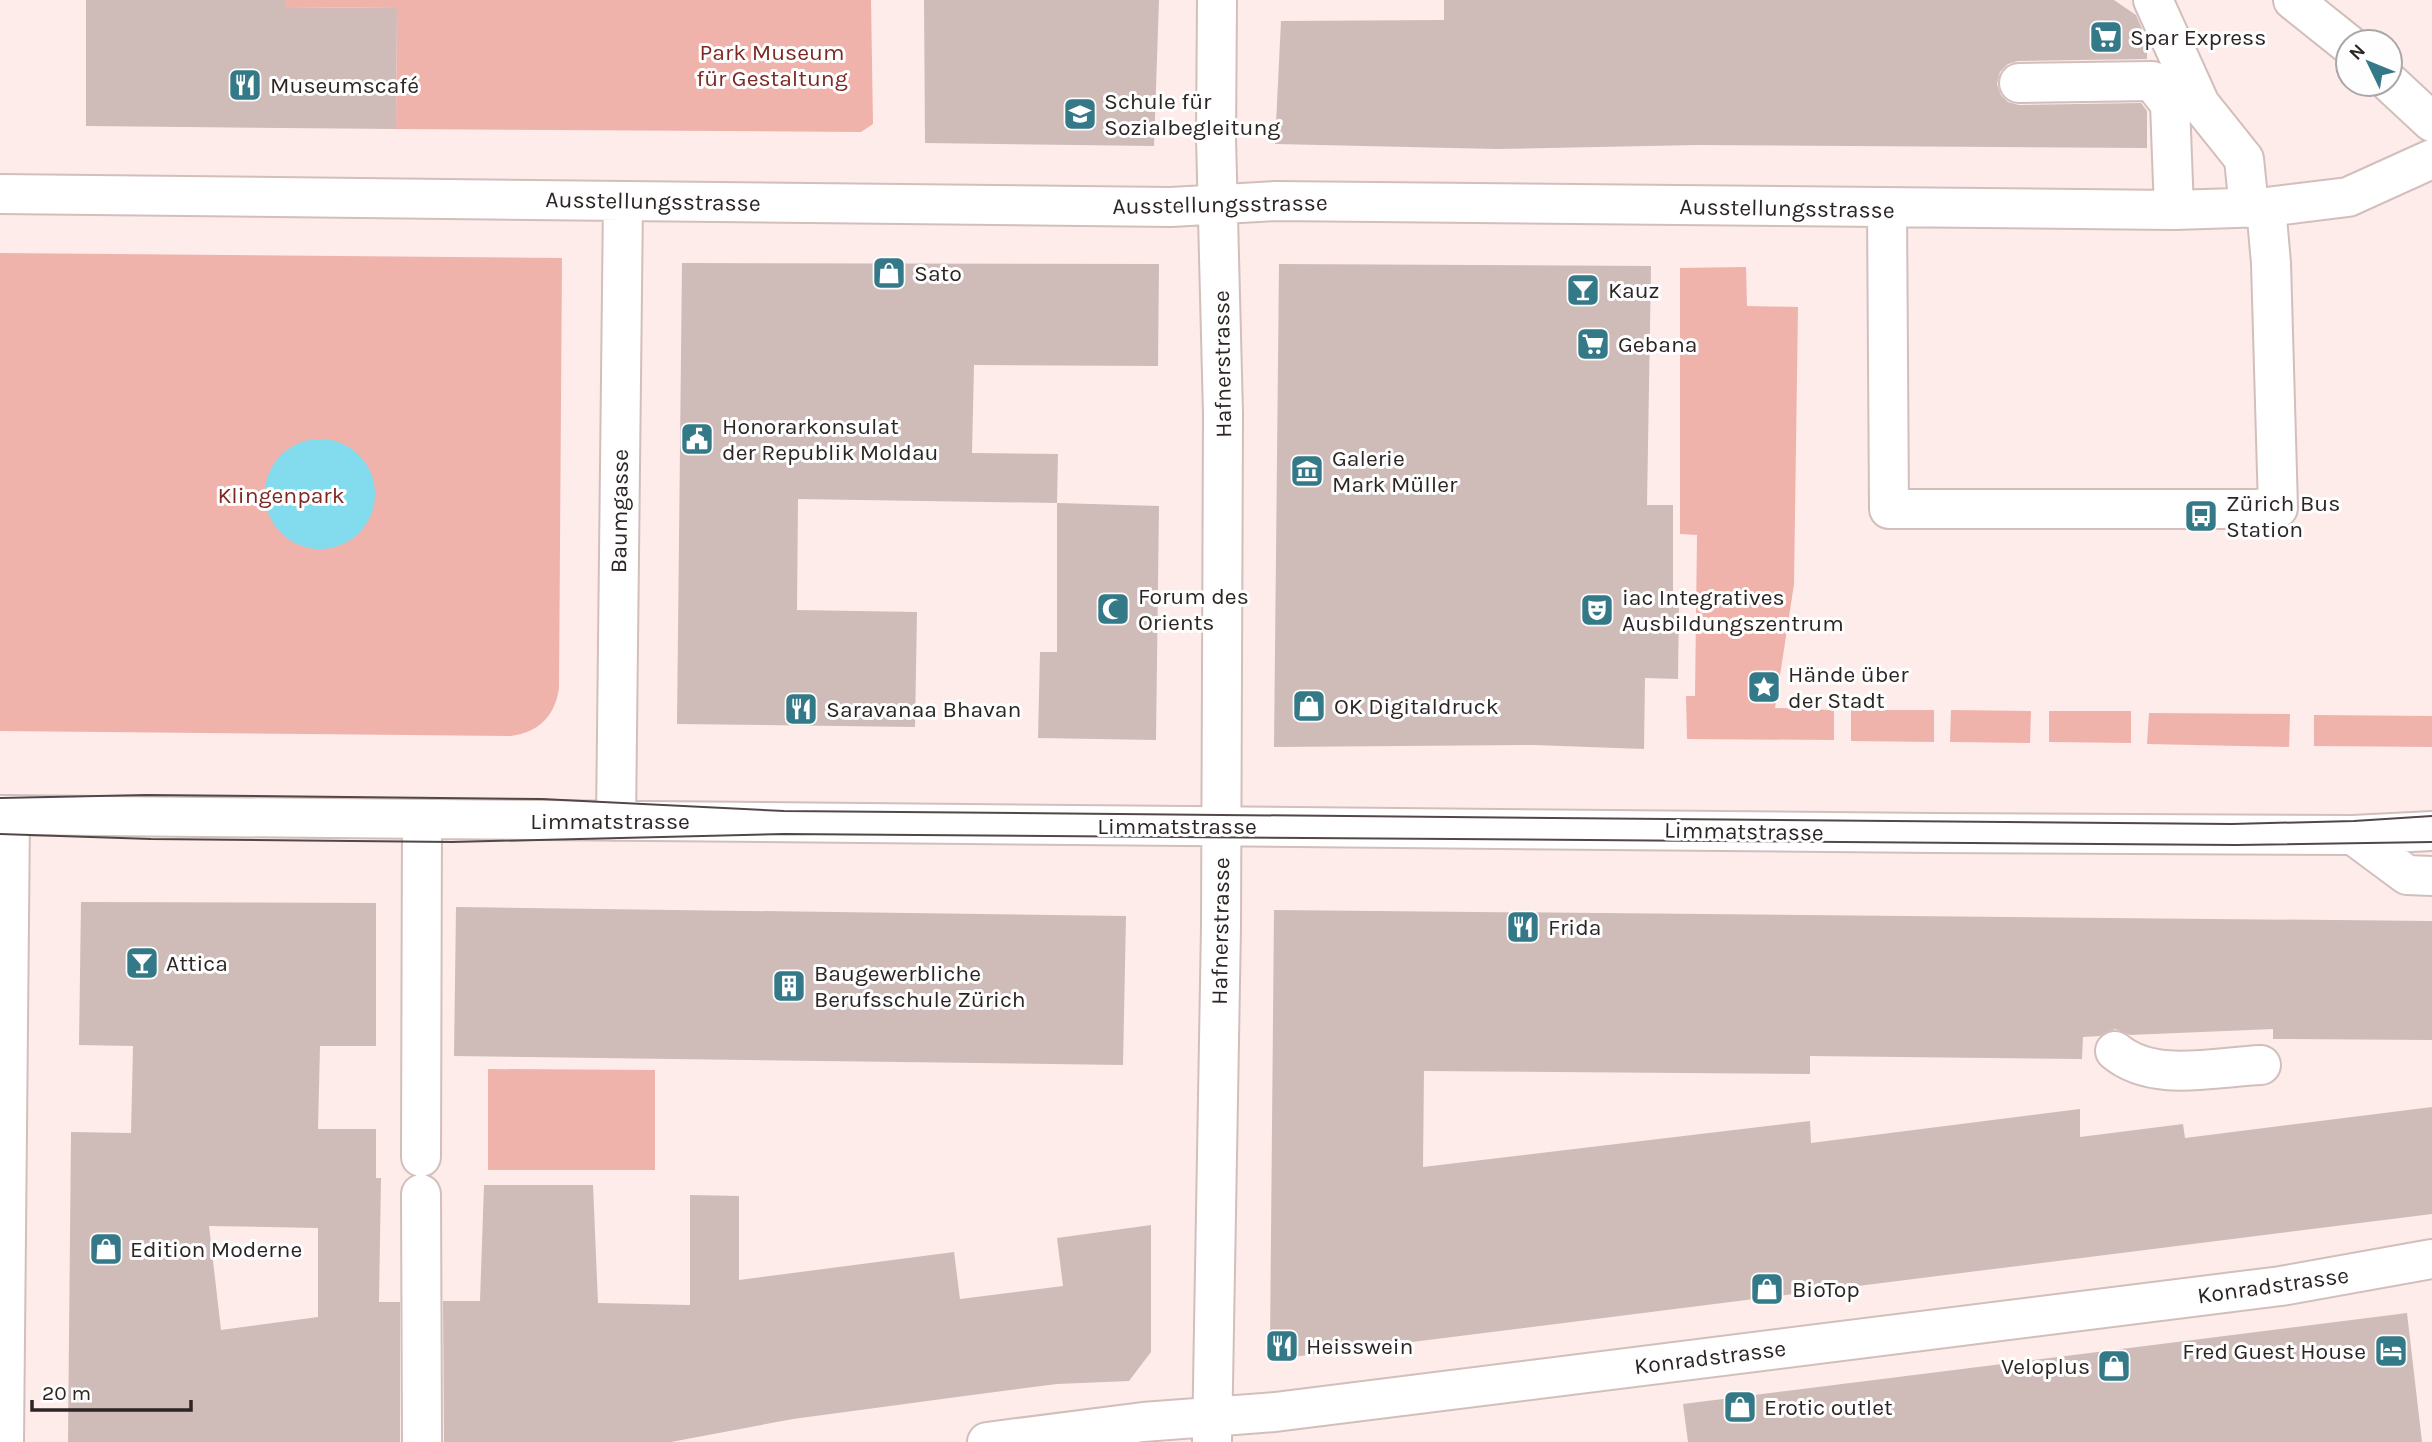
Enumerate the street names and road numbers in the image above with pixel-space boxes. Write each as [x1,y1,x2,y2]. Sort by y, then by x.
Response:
street label: Ausstellungsstrasse [545,186,761,217]
street label: Ausstellungsstrasse [1112,189,1328,220]
street label: Ausstellungsstrasse [1679,193,1895,224]
street label: Hafnerstrasse [1208,290,1237,438]
street label: Baumgasse [605,449,634,573]
street label: Limmatstrasse [530,808,690,835]
street label: Limmatstrasse [1097,813,1257,840]
street label: Limmatstrasse [1664,817,1824,846]
street label: Hafnerstrasse [1206,857,1235,1005]
street label: Konradstrasse [2196,1261,2351,1309]
street label: Konradstrasse [1633,1335,1787,1380]

